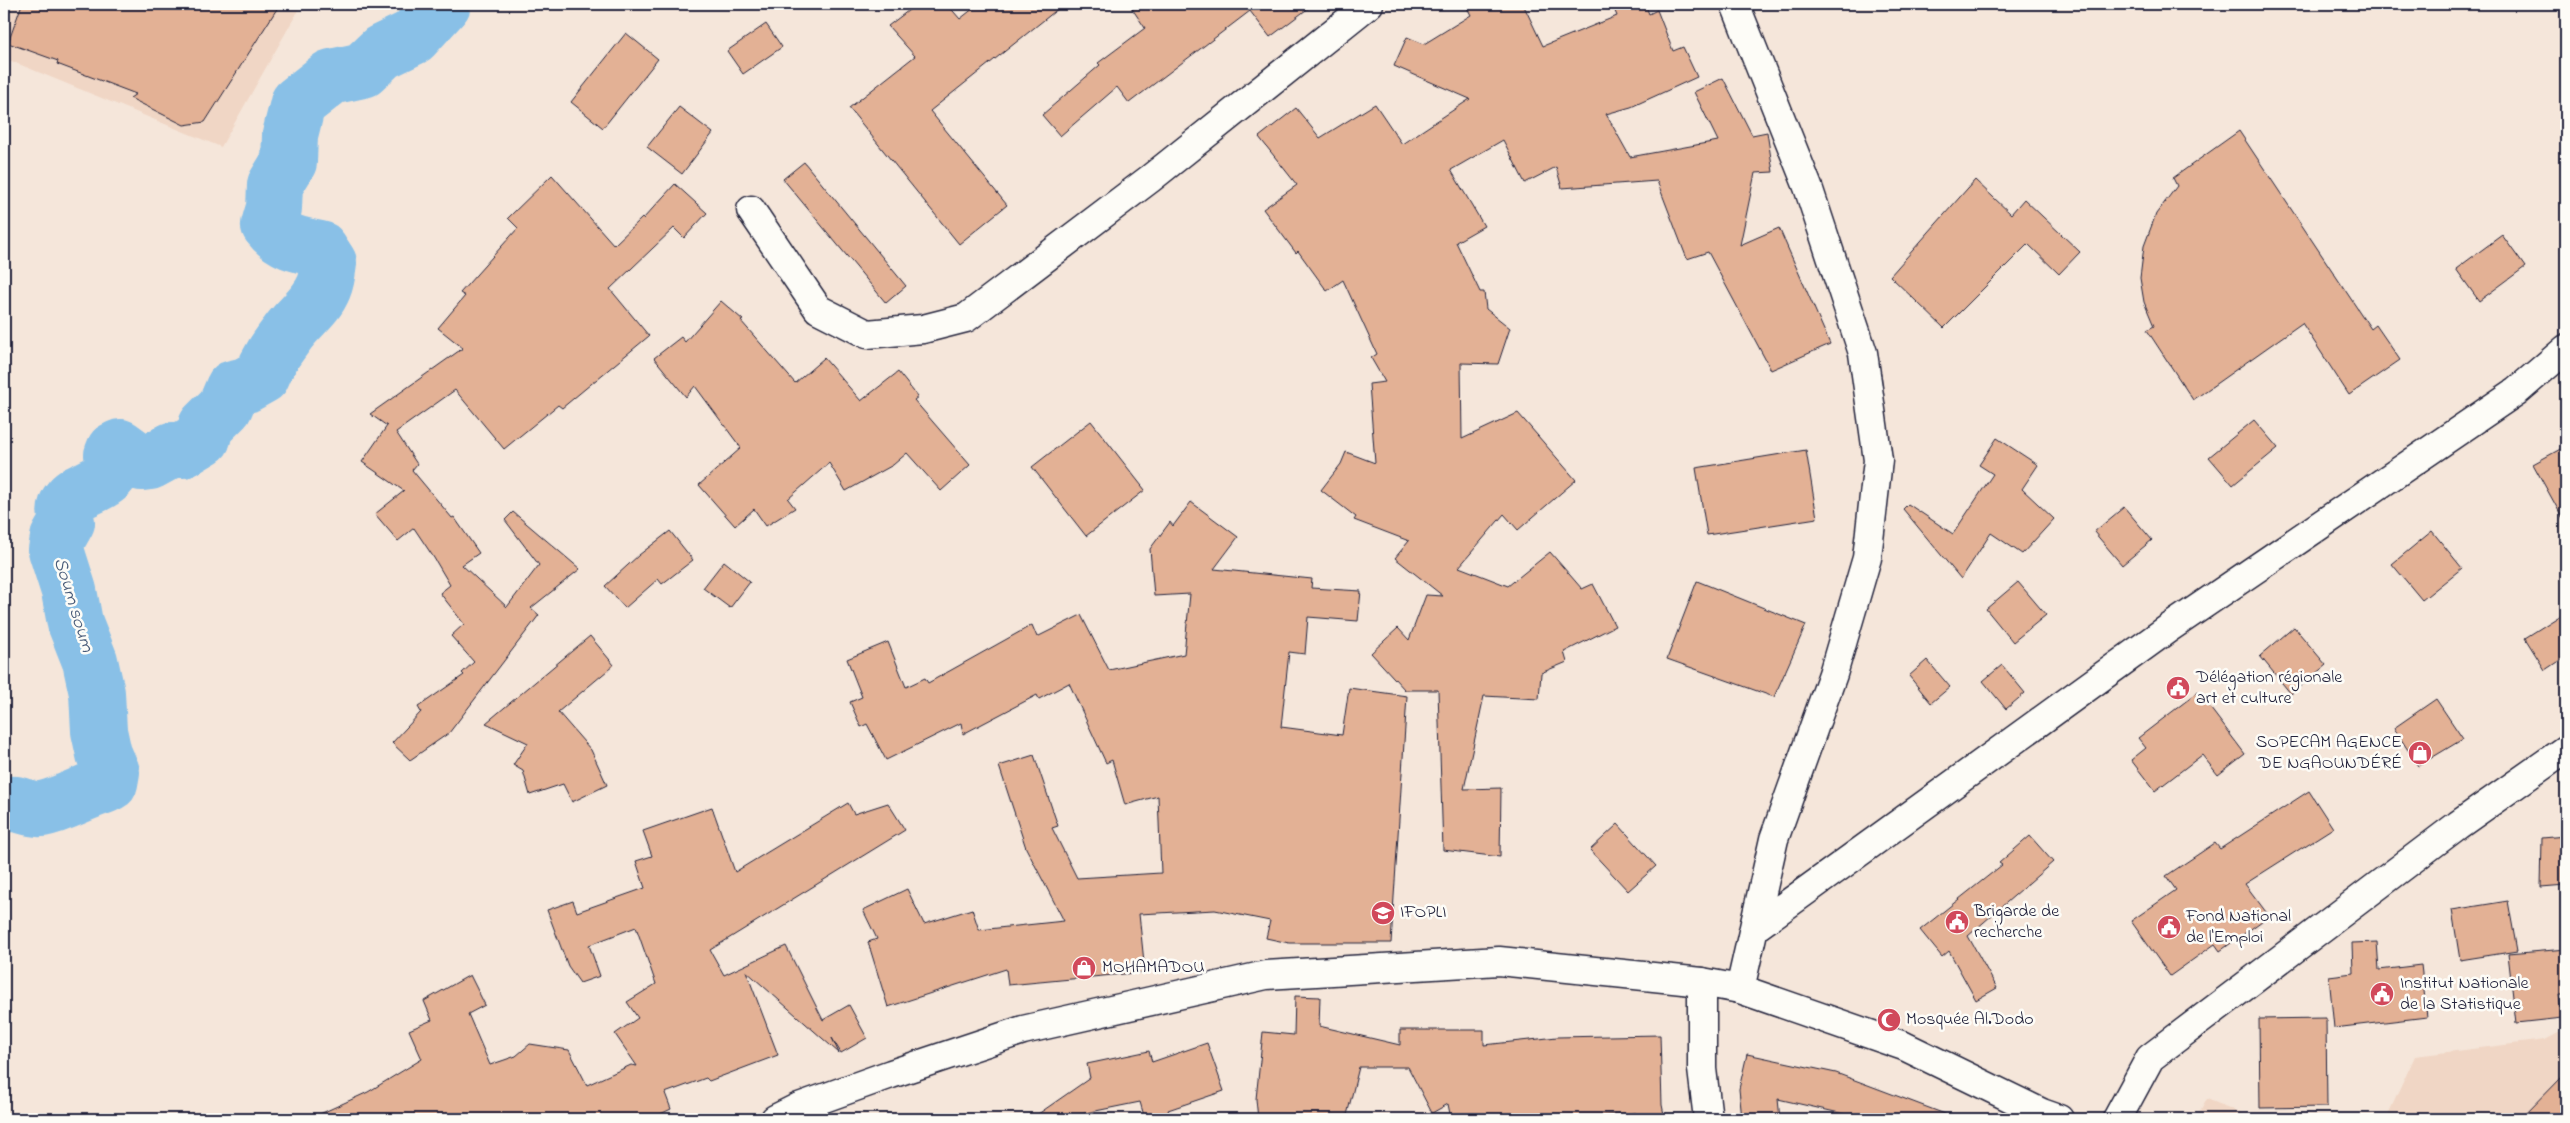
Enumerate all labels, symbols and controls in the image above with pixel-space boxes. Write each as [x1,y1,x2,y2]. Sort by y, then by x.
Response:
water label: Soum soum [46,554,100,656]
place label: Délégation régionale art et culture [2195,665,2343,712]
public building icon: Délégation régionale art et culture [2165,675,2191,701]
place label: SOPECAM AGENCE DE NGAOUNDÉRÉ [2256,730,2402,777]
shop icon: SOPECAM AGENCE DE NGAOUNDÉRÉ [2407,740,2433,766]
place label: Brigarde de recherche [1973,899,2060,946]
school or university icon: IFOPLI [1370,900,1396,926]
place label: IFOPLI [1400,900,1447,926]
place label: Fond National de l'Emploi [2185,904,2291,951]
public building icon: Brigarde de recherche [1944,909,1970,935]
public building icon: Fond National de l'Emploi [2156,914,2182,940]
shop icon: MOHAMADOU [1071,955,1097,981]
place label: MOHAMADOU [1102,955,1205,981]
place label: Institut Nationale de la Statistique [2400,971,2530,1018]
public building icon: Institut Nationale de la Statistique [2369,981,2395,1007]
mosque icon: Mosquée Al.Dodo [1876,1007,1902,1033]
place label: Mosquée Al.Dodo [1906,1007,2034,1033]

